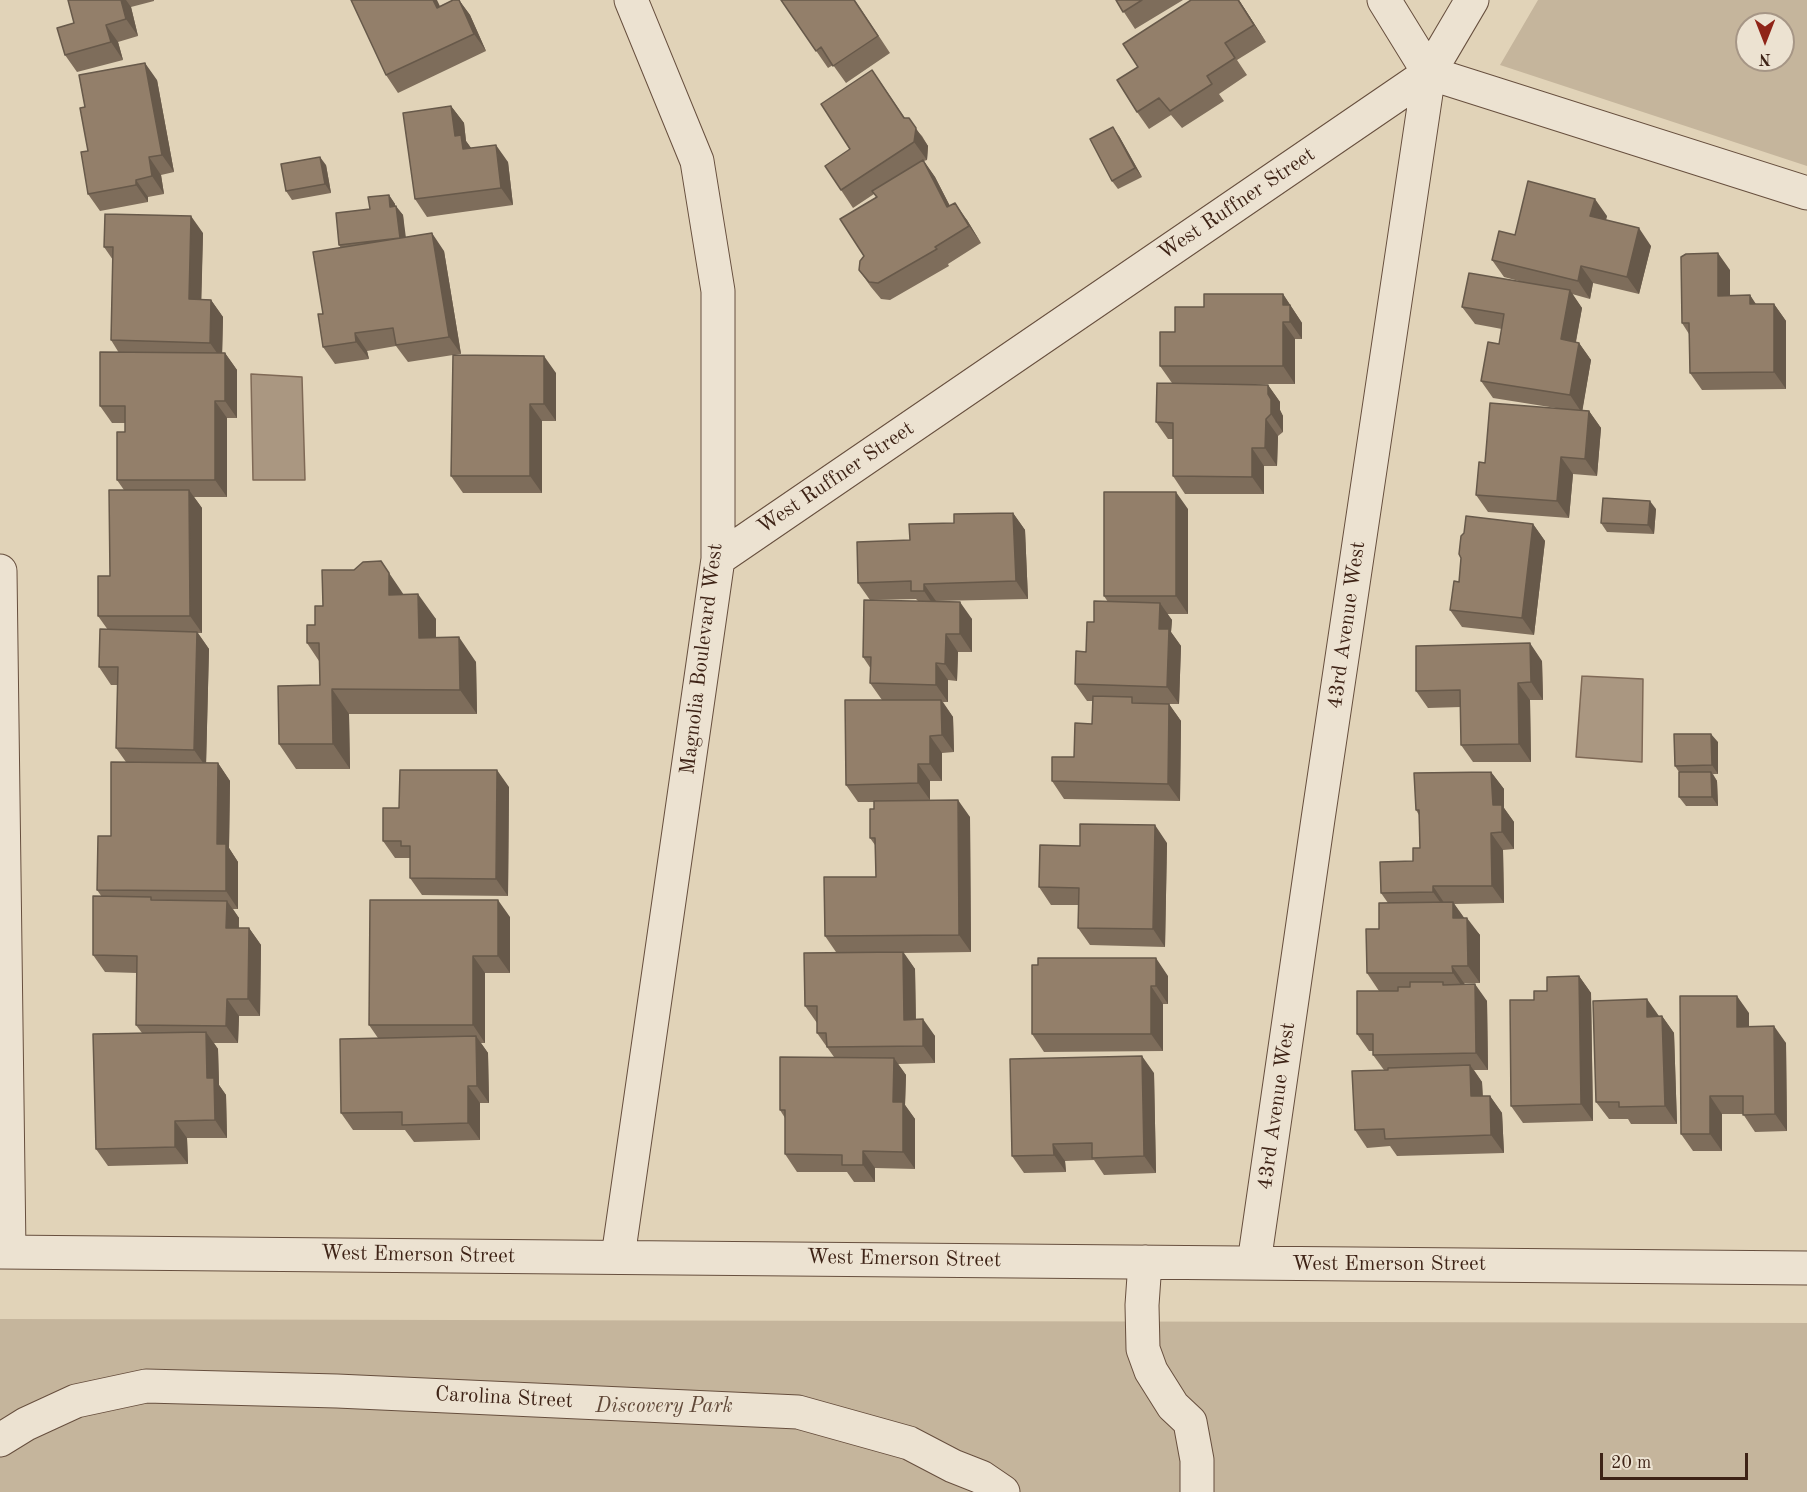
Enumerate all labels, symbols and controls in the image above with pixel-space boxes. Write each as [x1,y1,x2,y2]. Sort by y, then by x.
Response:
north arrow [1735,12,1795,72]
text: N [1759,50,1771,66]
street label: West Ruffner Street [1154,142,1320,266]
street label: West Ruffner Street [753,416,919,540]
street label: 43rd Avenue West [1323,540,1371,710]
street label: Magnolia Boulevard West [675,542,729,776]
street label: 43rd Avenue West [1253,1021,1301,1191]
street label: West Emerson Street [321,1241,515,1269]
street label: West Emerson Street [807,1245,1001,1273]
street label: West Emerson Street [1292,1251,1486,1277]
street label: Carolina Street [434,1382,574,1414]
park label: Discovery Park [595,1393,733,1419]
scale bar [1603,1441,1752,1479]
text: 20 m [1611,1454,1651,1472]

